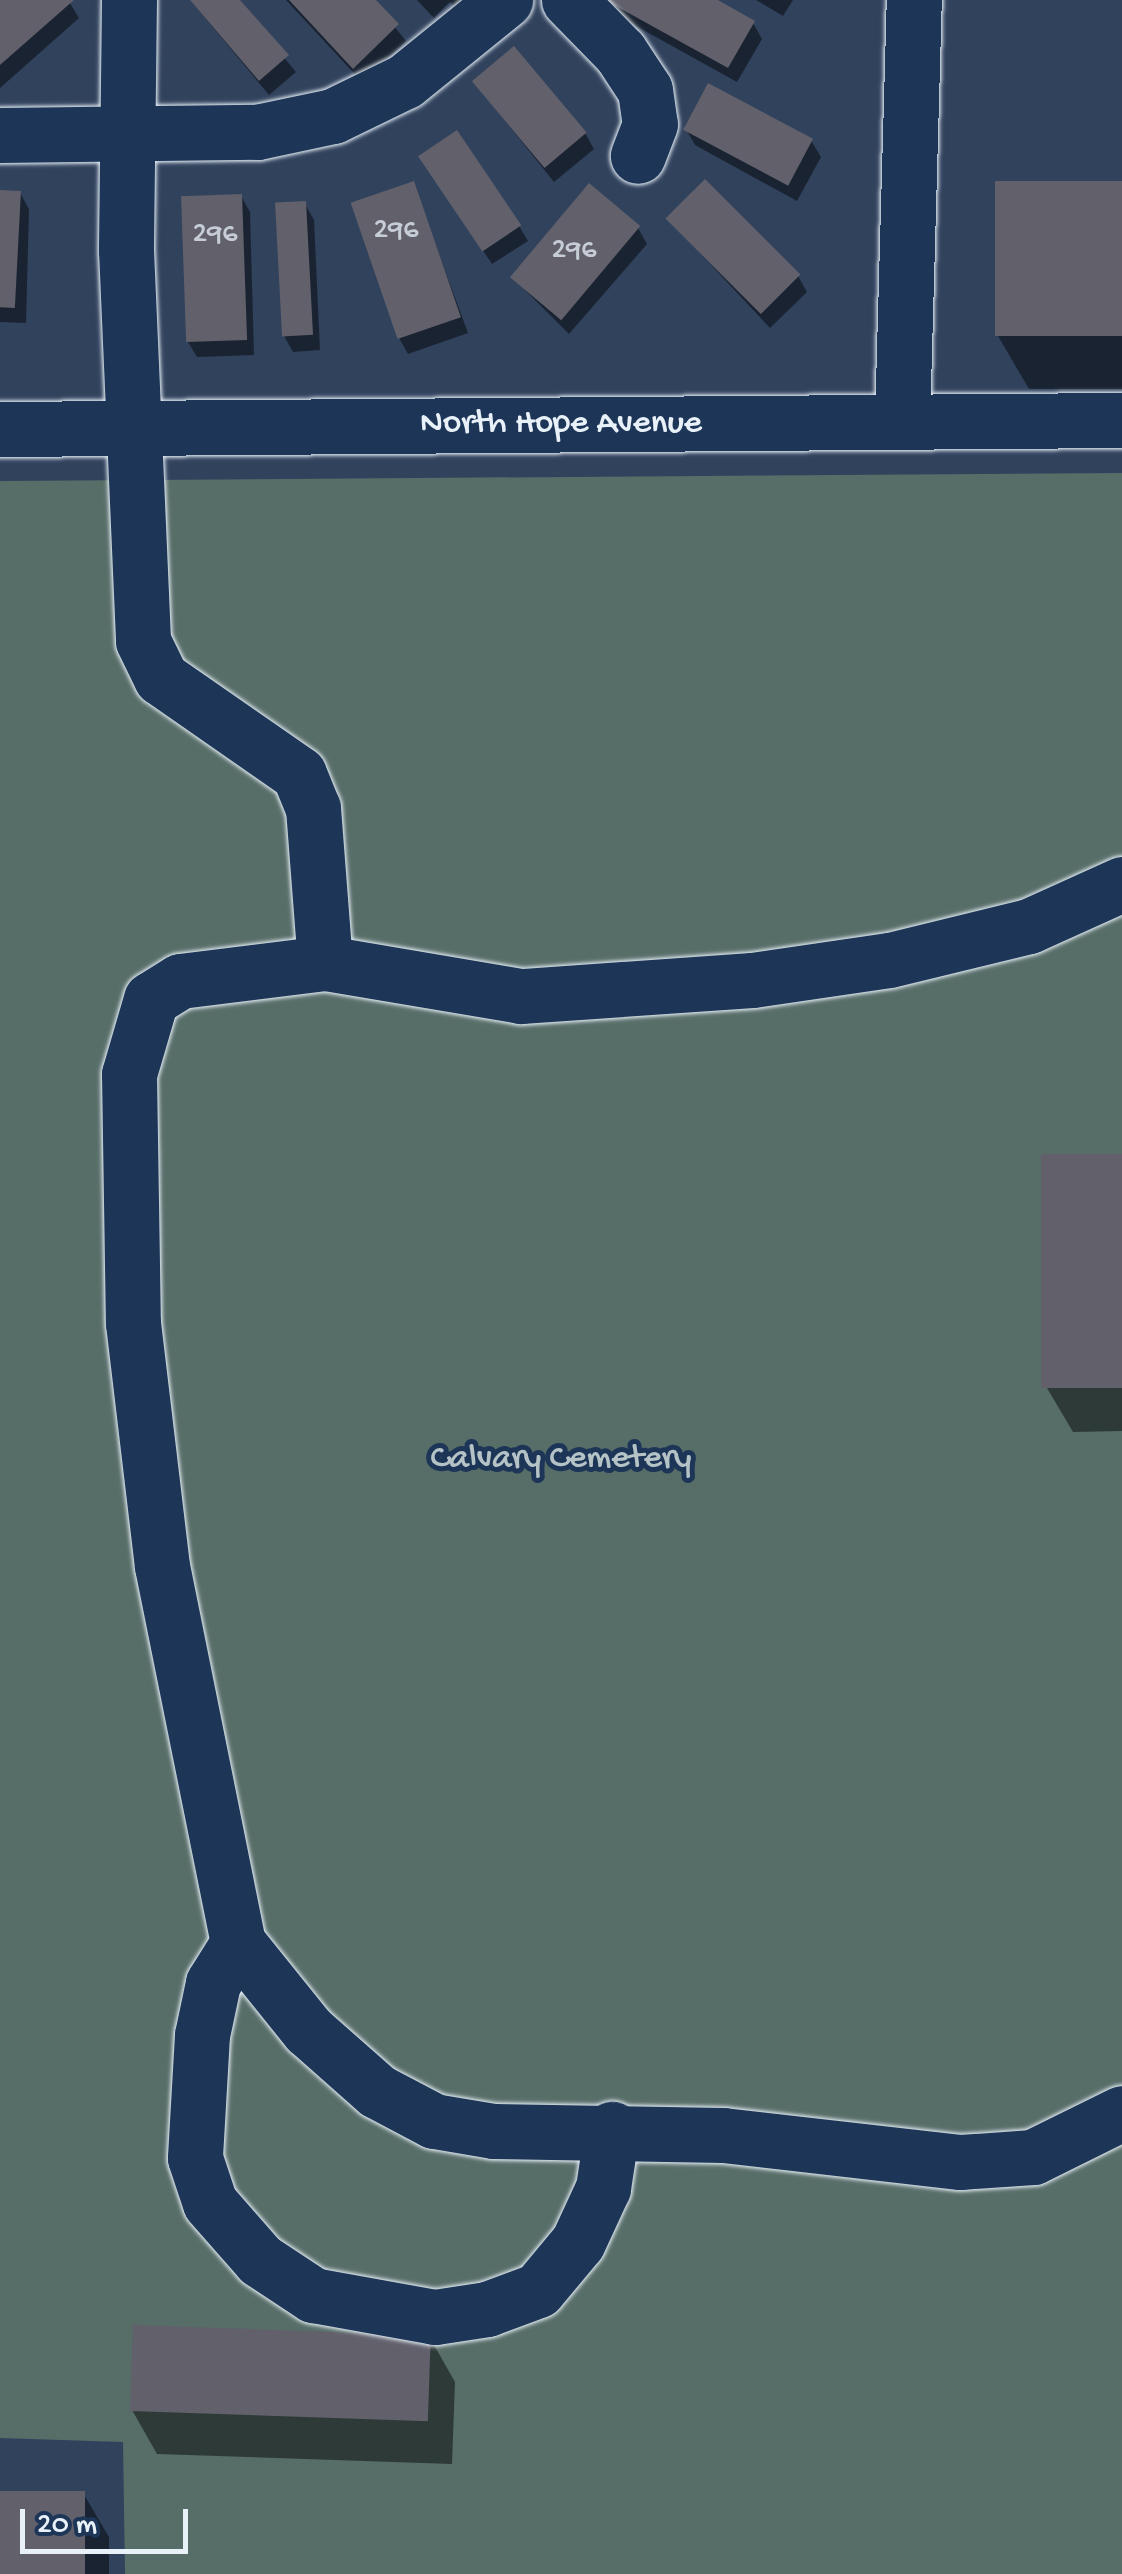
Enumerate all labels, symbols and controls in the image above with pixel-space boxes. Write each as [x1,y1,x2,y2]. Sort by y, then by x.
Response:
house number: 296 [374,214,418,250]
house number: 296 [193,218,237,254]
house number: 296 [552,234,596,270]
street label: North Hope Avenue [420,404,702,446]
park label: Calvary Cemetery [431,1439,691,1481]
scale bar [25,2489,192,2551]
text: 20 m [37,2509,97,2544]

